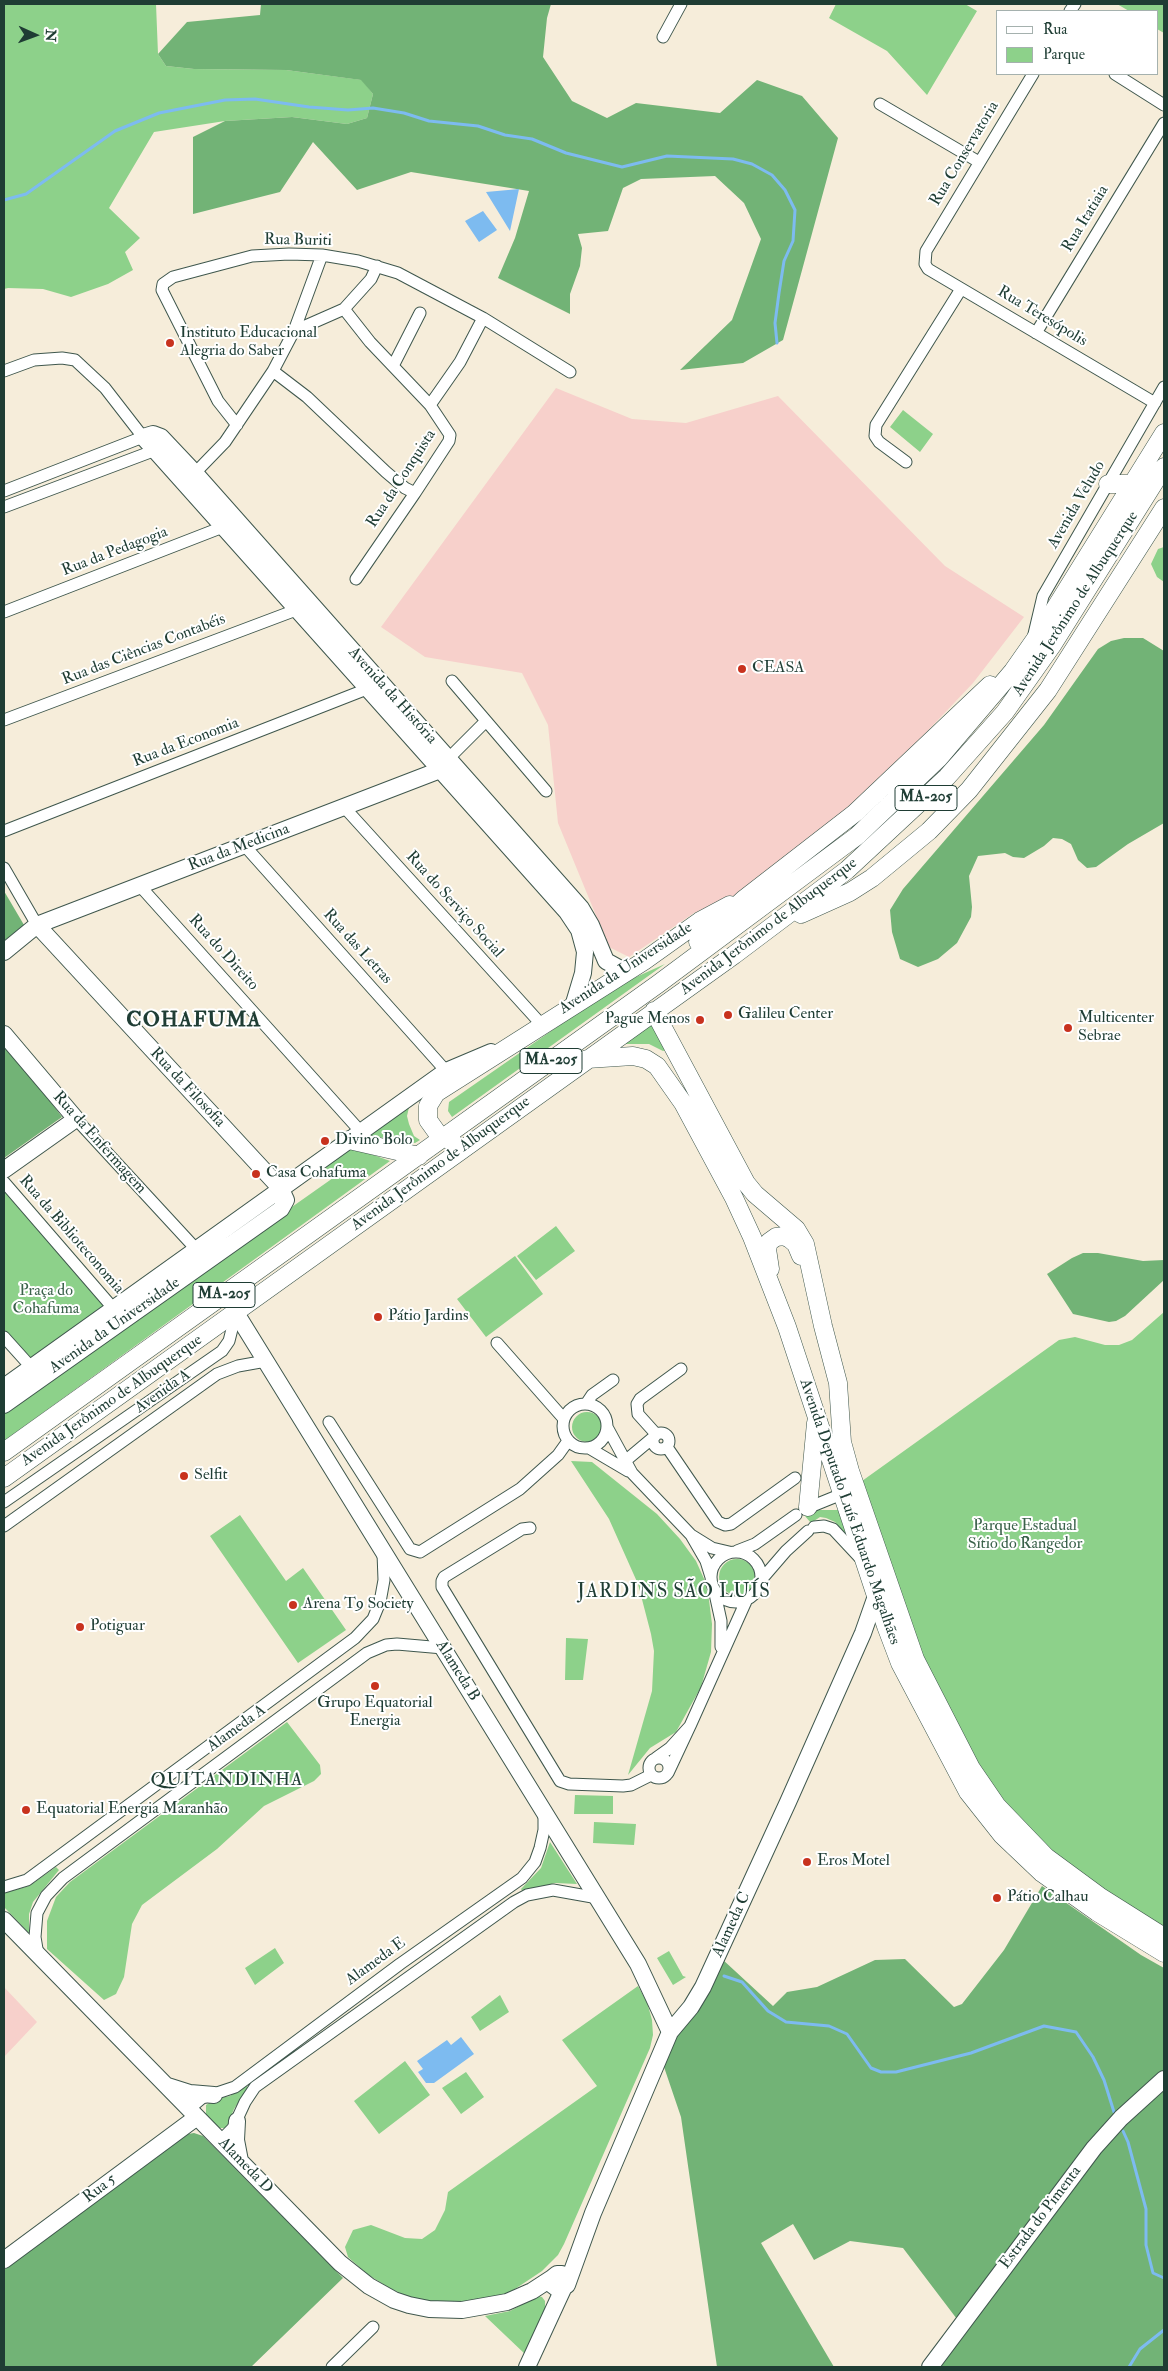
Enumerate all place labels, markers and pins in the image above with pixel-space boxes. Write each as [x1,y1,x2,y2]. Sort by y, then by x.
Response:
place label: Instituto Educacional Alegria do Saber [180,324,317,362]
marker: Instituto Educacional Alegria do Saber [164,337,176,349]
place label: CEASA [752,659,804,679]
marker: CEASA [736,663,748,675]
place label: Galileu Center [738,1005,833,1025]
marker: Galileu Center [722,1009,734,1021]
place label: Multicenter Sebrae [1078,1009,1154,1047]
place label: Pague Menos [605,1010,690,1030]
marker: Pague Menos [694,1014,706,1026]
marker: Multicenter Sebrae [1062,1022,1074,1034]
place label: Divino Bolo [335,1131,412,1151]
marker: Divino Bolo [319,1135,331,1147]
place label: Casa Cohafuma [266,1164,366,1184]
marker: Casa Cohafuma [250,1168,262,1180]
place label: Pátio Jardins [388,1307,468,1327]
marker: Pátio Jardins [372,1311,384,1323]
place label: Selfit [194,1466,228,1486]
marker: Selfit [178,1470,190,1482]
place label: Arena T9 Society [303,1595,414,1615]
marker: Arena T9 Society [287,1599,299,1611]
place label: Potiguar [90,1617,145,1637]
marker: Potiguar [74,1621,86,1633]
marker: Grupo Equatorial Energia [369,1680,381,1692]
place label: Grupo Equatorial Energia [317,1694,433,1732]
place label: Equatorial Energia Maranhão [36,1800,228,1820]
marker: Equatorial Energia Maranhão [20,1804,32,1816]
place label: Eros Motel [817,1852,890,1872]
marker: Eros Motel [801,1856,813,1868]
place label: Pátio Calhau [1007,1888,1089,1908]
marker: Pátio Calhau [991,1892,1003,1904]

